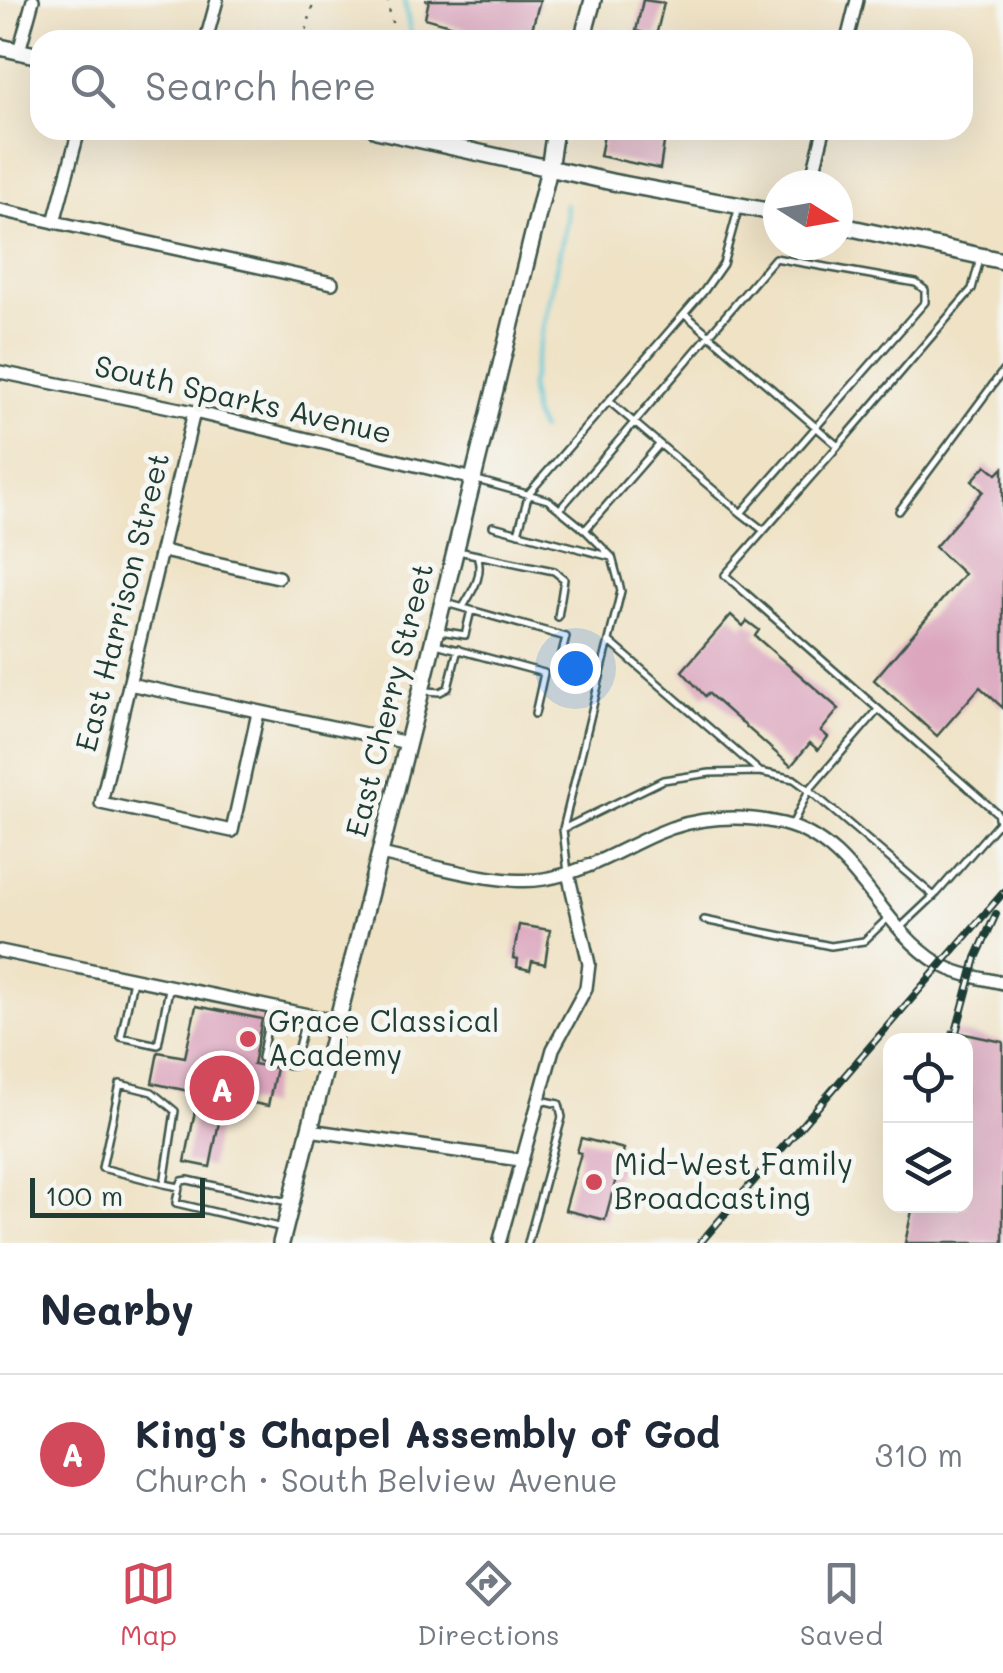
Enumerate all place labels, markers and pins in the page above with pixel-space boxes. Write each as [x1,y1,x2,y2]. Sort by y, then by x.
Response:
place label: Grace Classical Academy [268,1000,500,1074]
marker: Grace Classical Academy [237,1028,259,1050]
pin: A [190,1050,254,1126]
place label: Mid-West Family Broadcasting [614,1143,853,1217]
marker: Mid-West Family Broadcasting [583,1171,605,1193]

